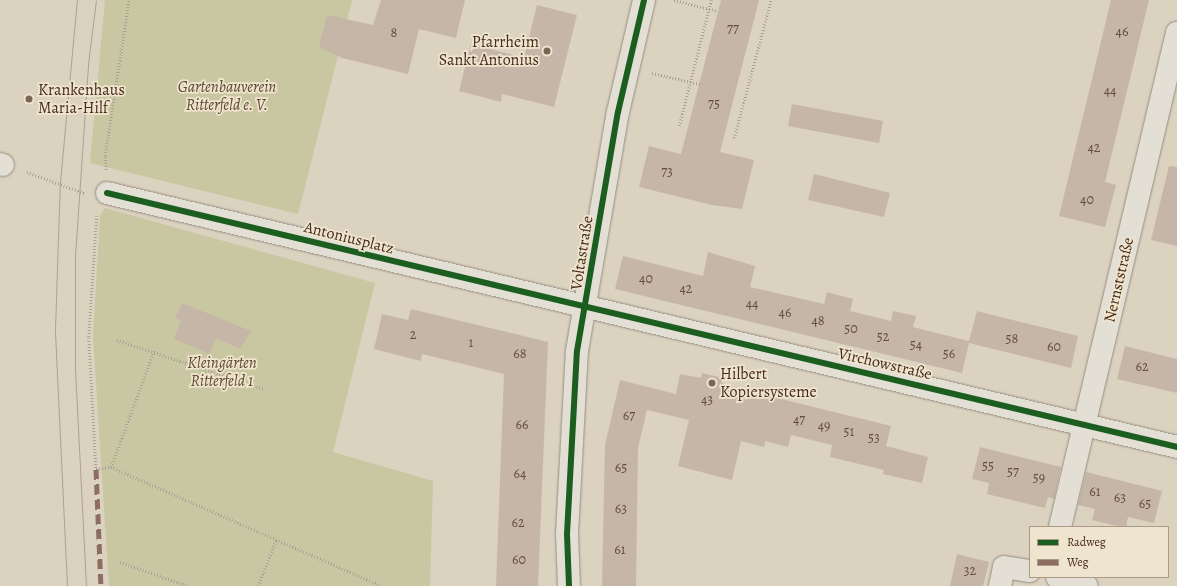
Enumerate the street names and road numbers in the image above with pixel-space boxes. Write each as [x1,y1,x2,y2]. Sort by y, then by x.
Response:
street label: Voltastraße [567,214,597,292]
street label: Antoniusplatz [302,218,396,258]
street label: Nernststraße [1100,236,1138,324]
street label: Virchowstraße [836,344,934,384]

